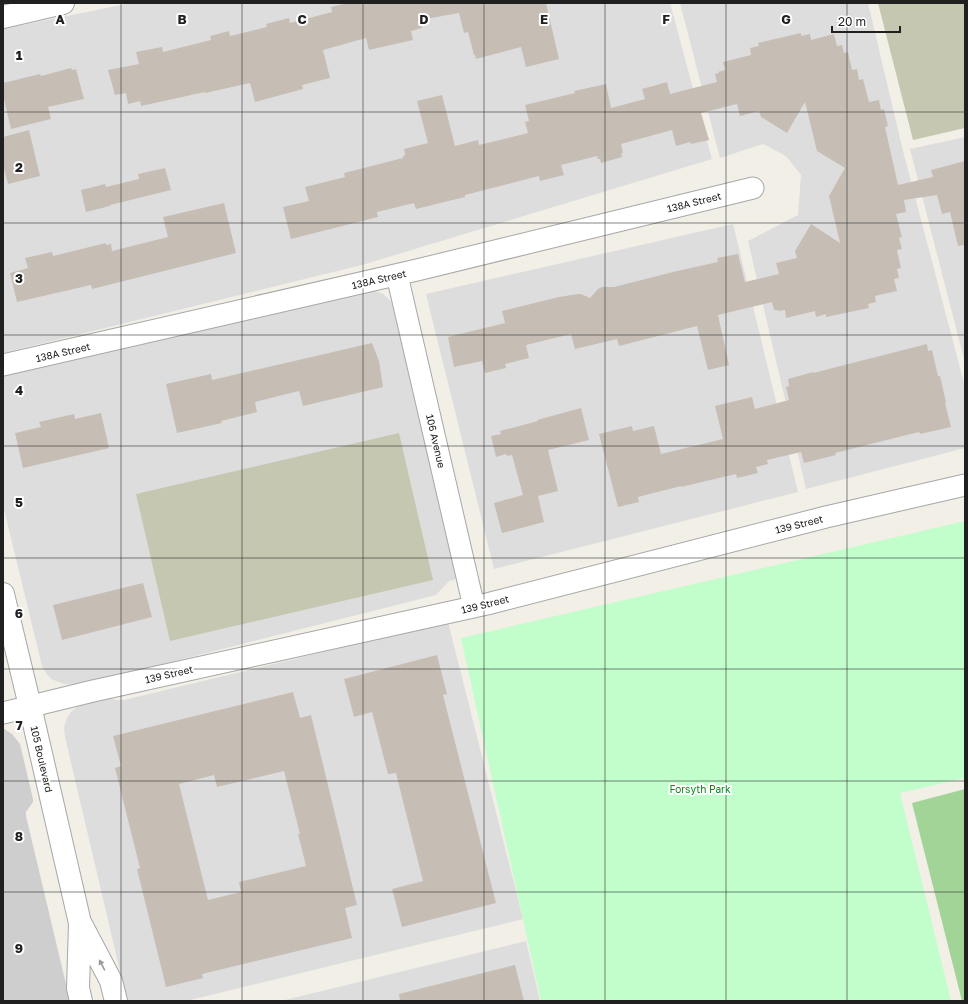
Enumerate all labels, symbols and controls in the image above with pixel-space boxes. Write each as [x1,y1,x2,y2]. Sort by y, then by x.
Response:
scale bar [832,8,900,34]
text: A [55,11,65,27]
text: B [177,11,187,27]
text: C [297,11,307,27]
text: D [419,11,429,27]
text: E [540,11,548,27]
text: F [662,11,670,27]
text: G [781,11,791,27]
text: 20 m [838,14,866,29]
text: 1 [16,47,23,63]
text: 2 [15,159,23,175]
street label: 138A Street [666,189,722,215]
street label: 138A Street [351,267,407,291]
text: 3 [15,270,23,286]
street label: 138A Street [35,340,91,364]
text: 4 [15,382,23,398]
street label: 106 Avenue [424,413,448,469]
text: 5 [15,494,23,510]
street label: 139 Street [774,512,824,536]
street label: 139 Street [460,592,510,616]
text: 6 [15,605,23,621]
street label: 139 Street [144,663,194,685]
text: 7 [15,717,23,733]
street label: 105 Boulevard [29,725,55,793]
park label: Forsyth Park [669,783,731,795]
text: 8 [15,828,23,844]
text: 9 [15,940,23,956]
one-way arrow [99,959,106,971]

